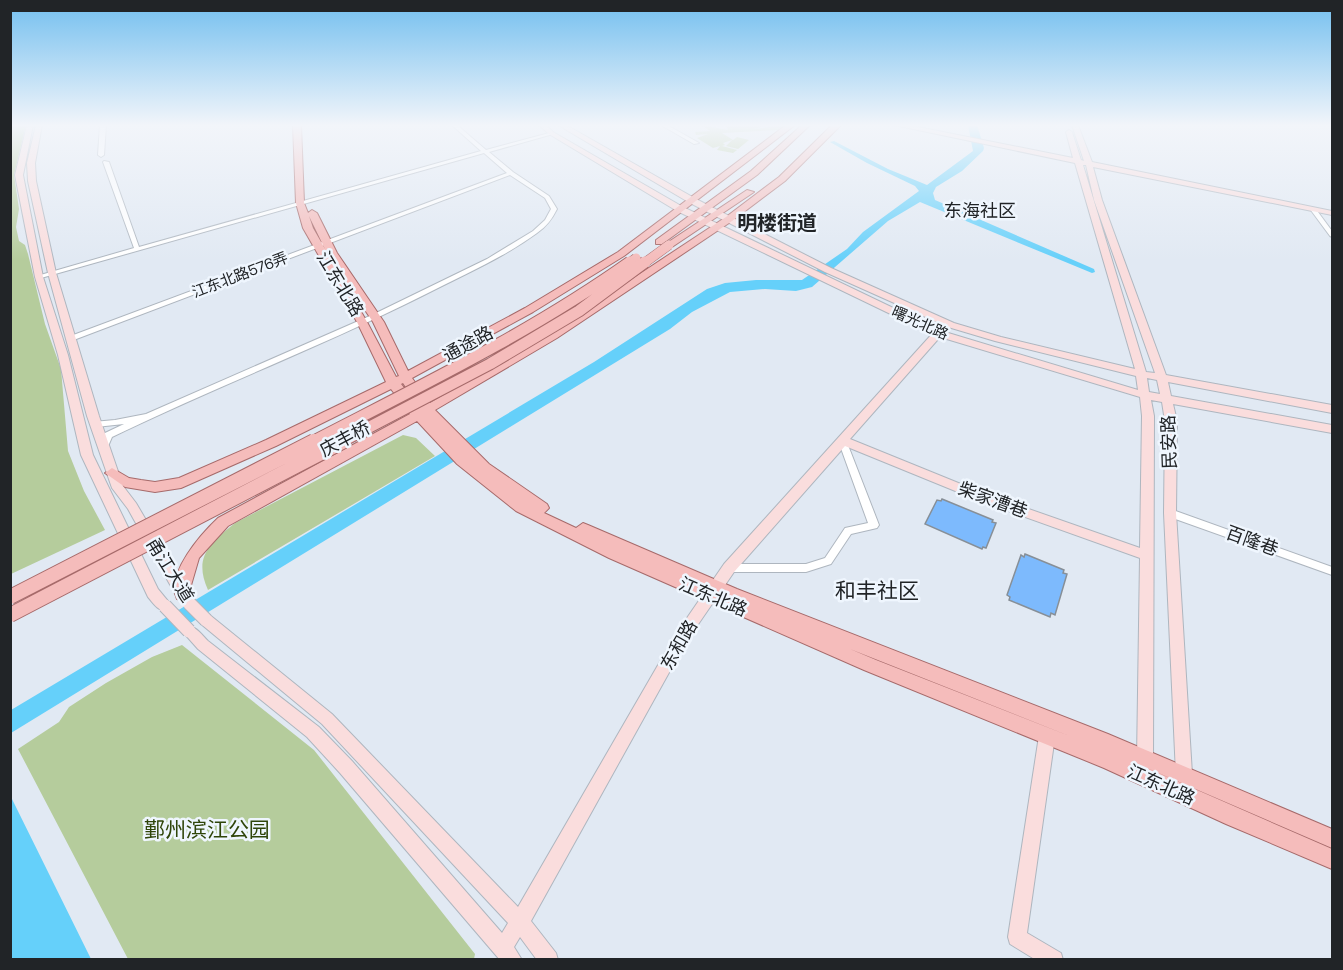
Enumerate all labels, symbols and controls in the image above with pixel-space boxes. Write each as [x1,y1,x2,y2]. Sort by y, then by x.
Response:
district label: 东海社区 [944,199,1016,222]
district label: 明楼街道 [737,210,817,236]
street label: 江东北路 [312,247,369,321]
street label: 江东北路576弄 [189,248,291,302]
street label: 曙光北路 [889,302,951,343]
street label: 通途路 [439,320,497,367]
street label: 民安路 [1156,415,1181,469]
street label: 庆丰桥 [316,416,374,461]
street label: 柴家漕巷 [955,476,1031,523]
street label: 百隆巷 [1223,520,1281,561]
street label: 甬江大道 [142,533,199,606]
street label: 江东北路 [676,572,751,621]
district label: 和丰社区 [835,577,919,604]
street label: 东和路 [655,616,702,674]
street label: 江东北路 [1124,759,1199,810]
park label: 鄞州滨江公园 [144,816,270,843]

